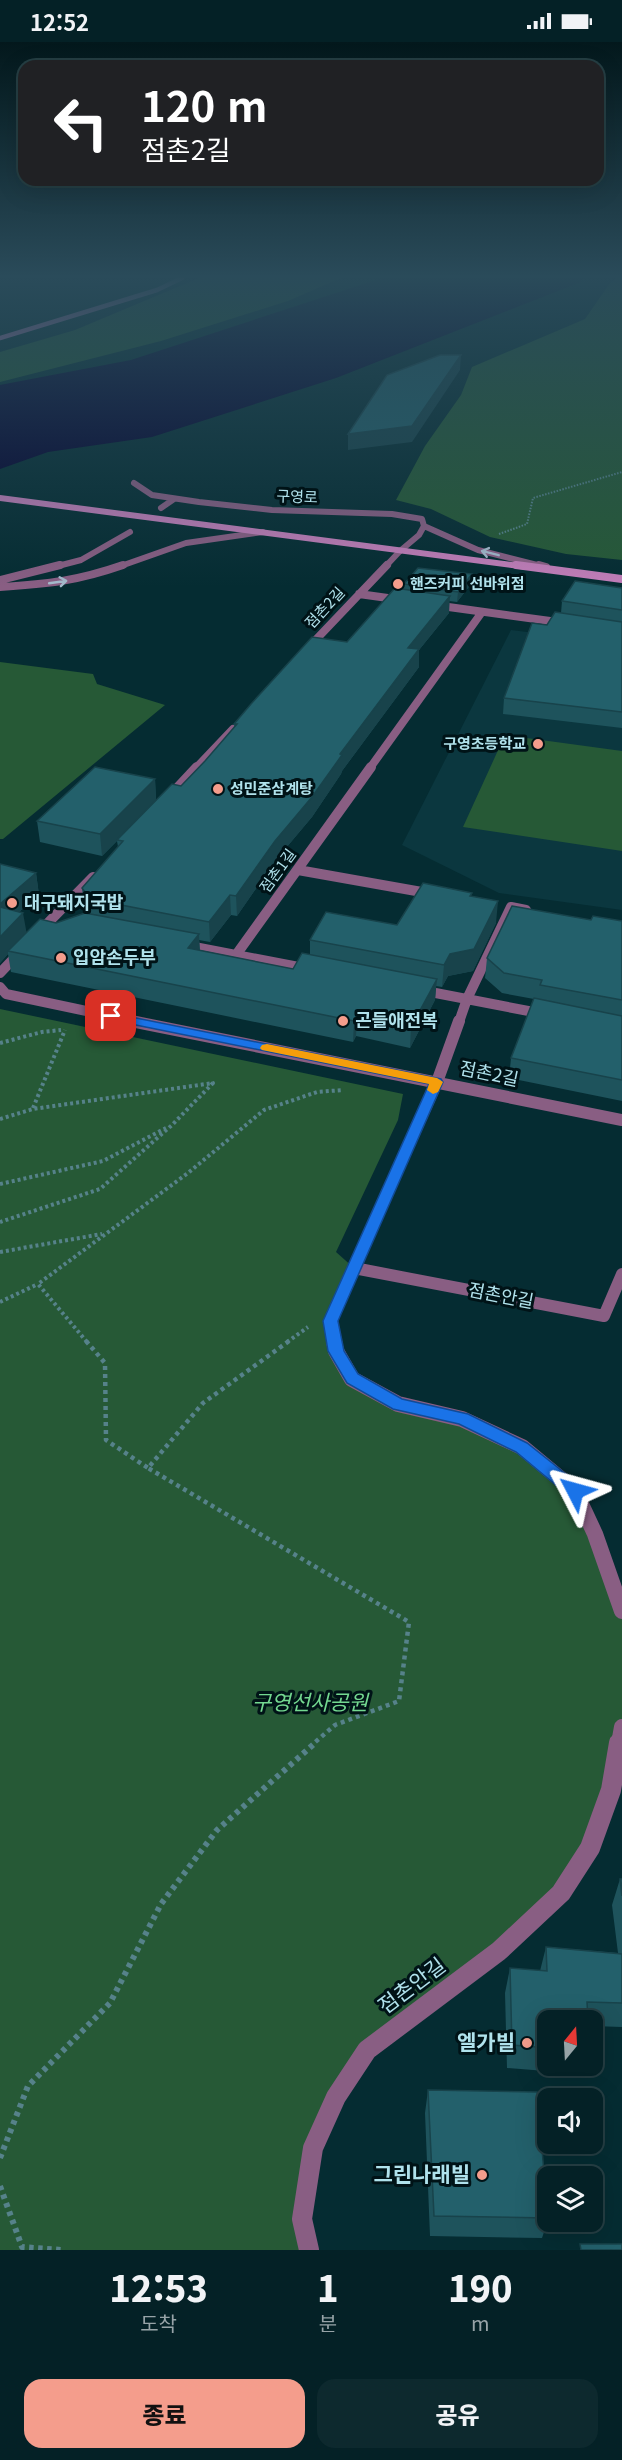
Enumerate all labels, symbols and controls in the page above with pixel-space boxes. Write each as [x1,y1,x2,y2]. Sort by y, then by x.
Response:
text: 12:52 [30,5,89,37]
text: 120 m [141,73,268,134]
icon: left [42,84,120,162]
text: 점촌2길 [141,129,231,168]
street label: 구영로 [276,484,318,507]
one-way arrow [481,547,500,559]
place label: 핸즈커피 선바위점 [410,572,525,593]
one-way arrow [48,577,68,588]
marker: 핸즈커피 선바위점 [391,577,405,591]
street label: 점촌2길 [299,582,349,632]
place label: 구영초등학교 [443,732,526,753]
marker: 구영초등학교 [531,737,545,751]
place label: 성민준삼계탕 [230,777,313,798]
marker: 성민준삼계탕 [211,782,225,796]
street label: 점촌1길 [254,844,300,896]
place label: 대구돼지국밥 [24,888,124,914]
marker: 대구돼지국밥 [5,896,19,910]
place label: 입암손두부 [73,943,156,969]
marker: 입암손두부 [54,951,68,965]
pin [85,990,136,1041]
icon: arrive [94,999,127,1032]
place label: 곤들애전복 [355,1006,438,1032]
marker: 곤들애전복 [336,1014,350,1028]
street label: 점촌2길 [458,1053,521,1091]
street label: 점촌안길 [466,1275,536,1313]
position arrow [543,1459,607,1523]
park label: 구영선사공원 [252,1686,370,1716]
street label: 점촌안길 [371,1949,451,2020]
north arrow [537,2010,603,2076]
map controls [537,2010,603,2232]
place label: 엘가빌 [457,2026,515,2056]
marker: 엘가빌 [520,2036,534,2050]
button: sound [537,2088,603,2154]
place label: 그린나래빌 [373,2158,470,2188]
button: layers [537,2166,603,2232]
marker: 그린나래빌 [475,2168,489,2182]
text: 12:53 [109,2260,208,2312]
text: 1 [317,2260,339,2312]
text: 190 [448,2260,513,2312]
text: 도착 [140,2308,177,2337]
text: 분 [319,2308,337,2337]
text: m [471,2308,490,2337]
button: 종료 [24,2379,305,2448]
button: 공유 [317,2379,598,2448]

